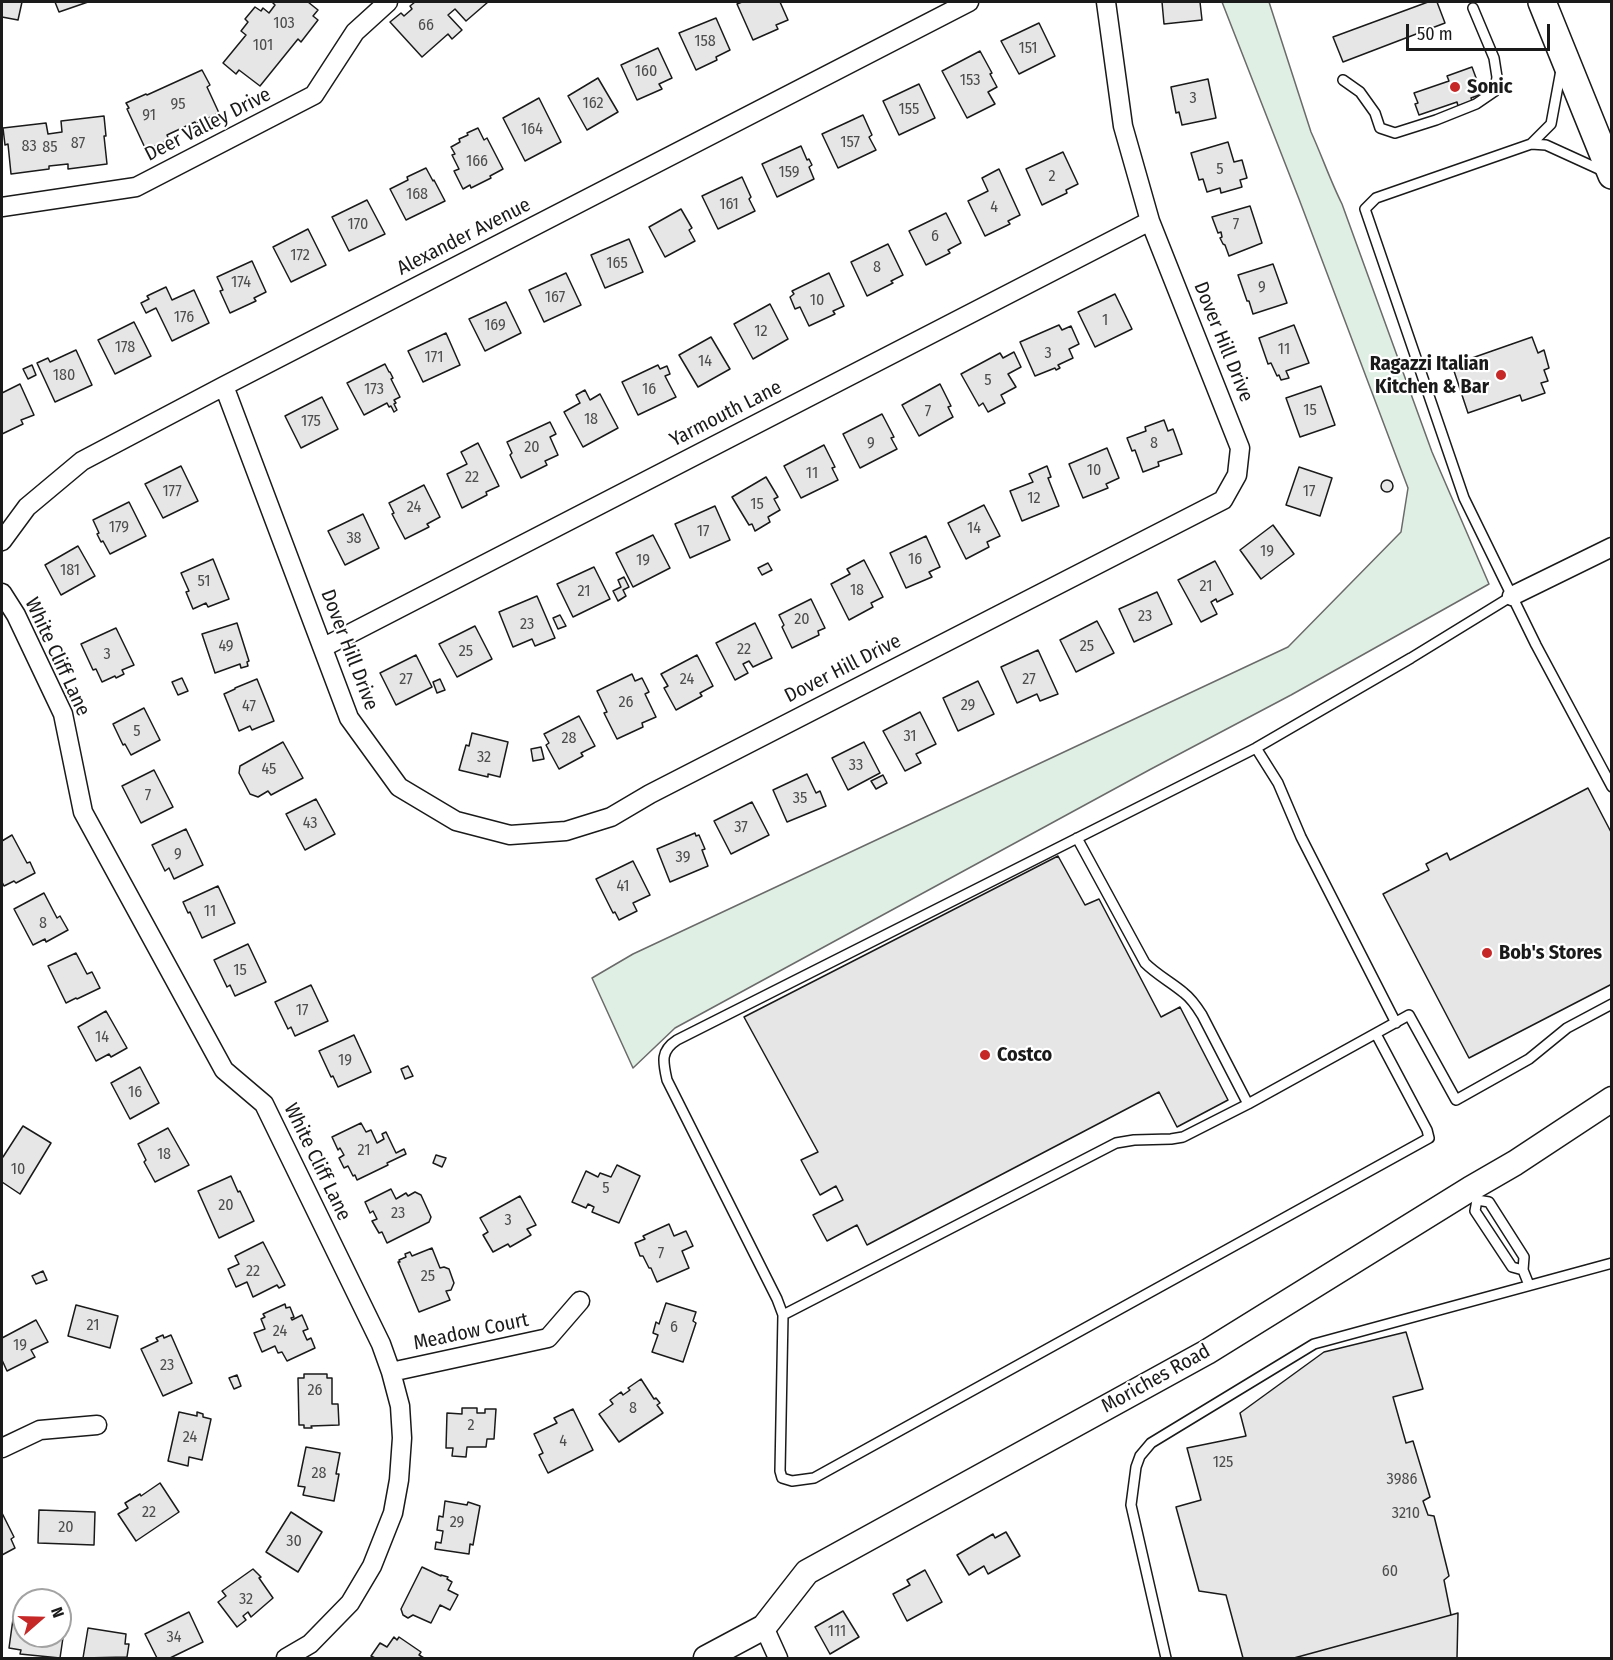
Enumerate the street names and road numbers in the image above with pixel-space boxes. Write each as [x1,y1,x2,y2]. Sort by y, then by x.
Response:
street label: Deer Valley Drive [141,83,275,167]
street label: Alexander Avenue [393,193,535,281]
street label: Dover Hill Drive [1188,279,1258,405]
street label: Yarmouth Lane [666,376,786,452]
street label: Dover Hill Drive [315,586,383,714]
street label: White Cliff Lane [19,594,95,720]
street label: Dover Hill Drive [781,629,905,709]
street label: White Cliff Lane [278,1099,356,1225]
street label: Meadow Court [411,1308,531,1356]
street label: Moriches Road [1098,1339,1214,1419]

